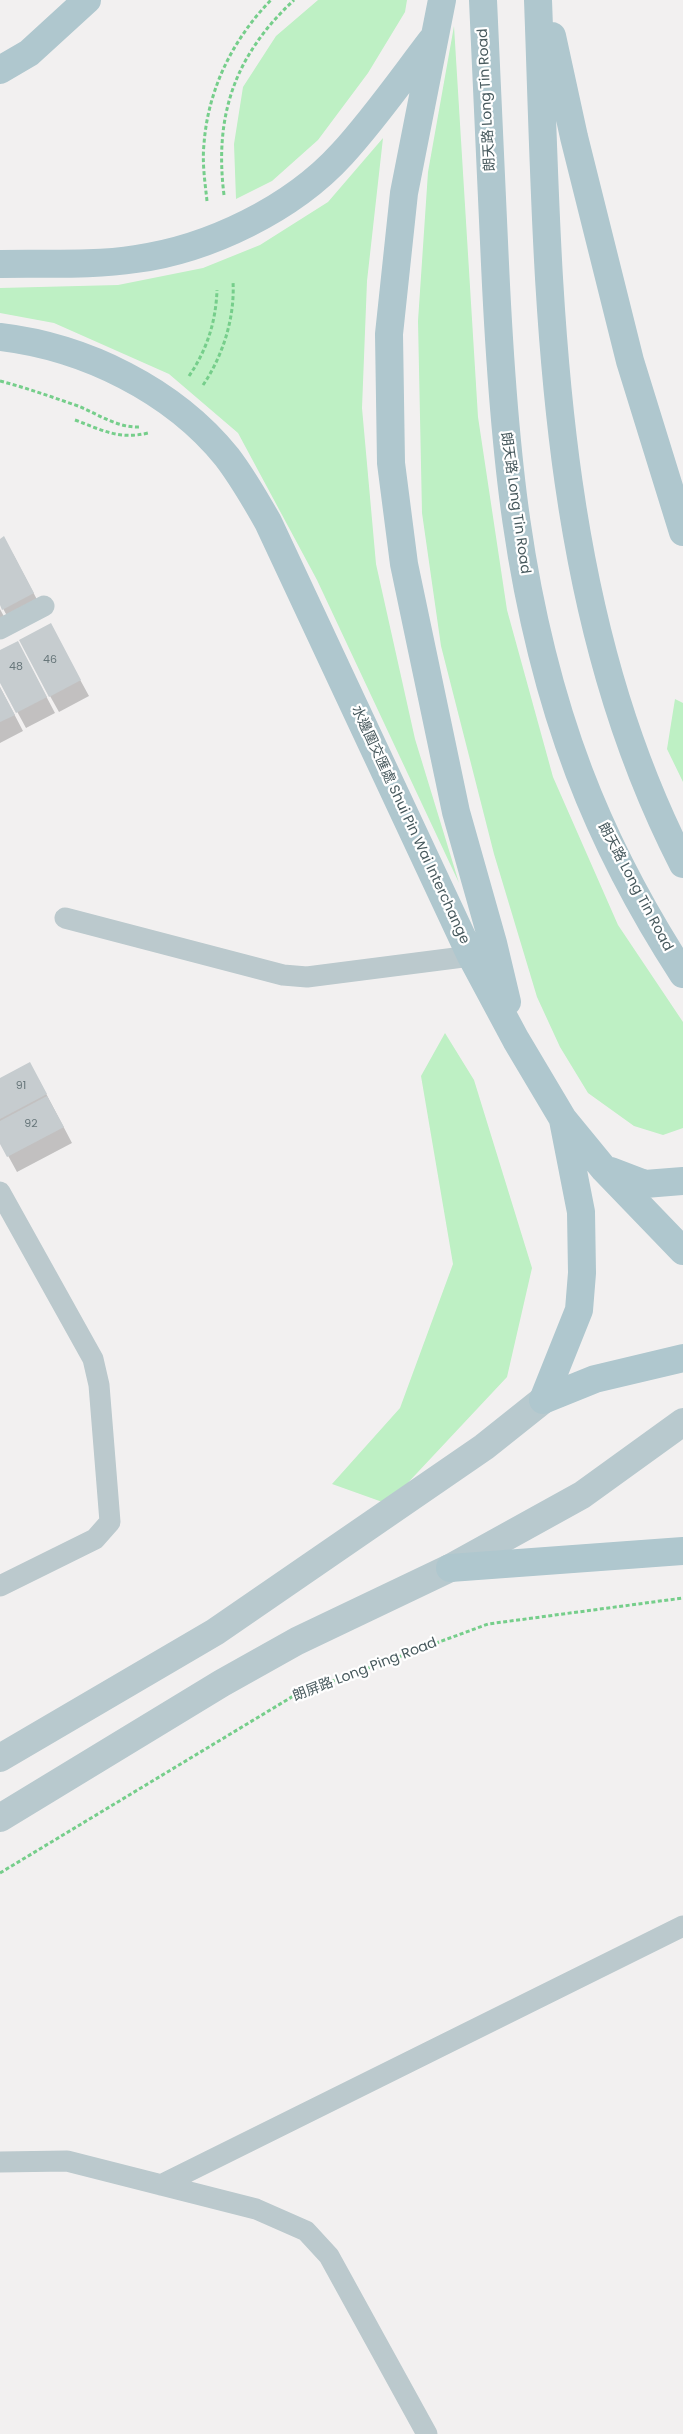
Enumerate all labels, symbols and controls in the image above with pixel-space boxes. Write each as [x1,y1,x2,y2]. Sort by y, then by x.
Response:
street label: 朗天路 Long Tin Road [475,28,499,172]
street label: 朗天路 Long Tin Road [497,431,533,575]
house number: 46 [43,653,57,667]
house number: 48 [9,660,23,674]
street label: 水邊圍交匯處 Shui Pin Wai Interchange [347,703,473,947]
street label: 朗天路 Long Tin Road [594,820,676,954]
house number: 91 [16,1079,26,1093]
house number: 92 [24,1117,38,1131]
street label: 朗屏路 Long Ping Road [291,1635,439,1705]

